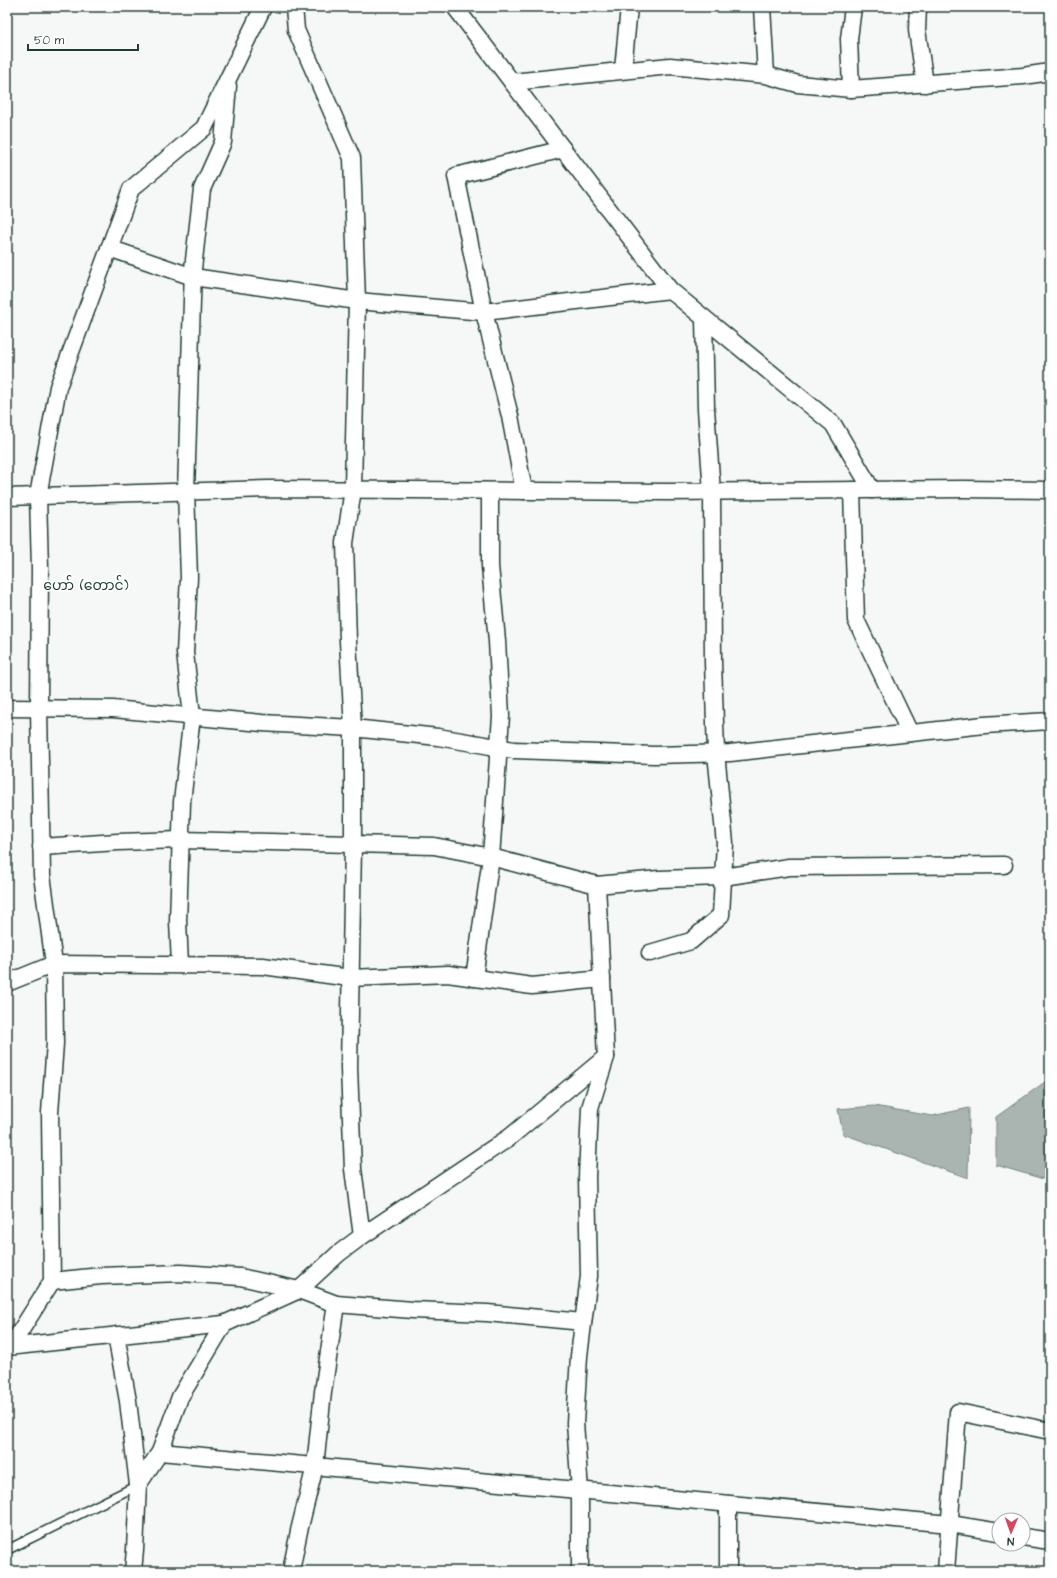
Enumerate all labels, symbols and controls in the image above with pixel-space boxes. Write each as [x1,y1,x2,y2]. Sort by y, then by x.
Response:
scale bar [28,26,138,52]
text: 50 m [34,32,65,49]
district label: ဟော် (တောင်) [43,575,129,596]
north arrow [991,1512,1031,1552]
text: N [1007,1534,1014,1549]

